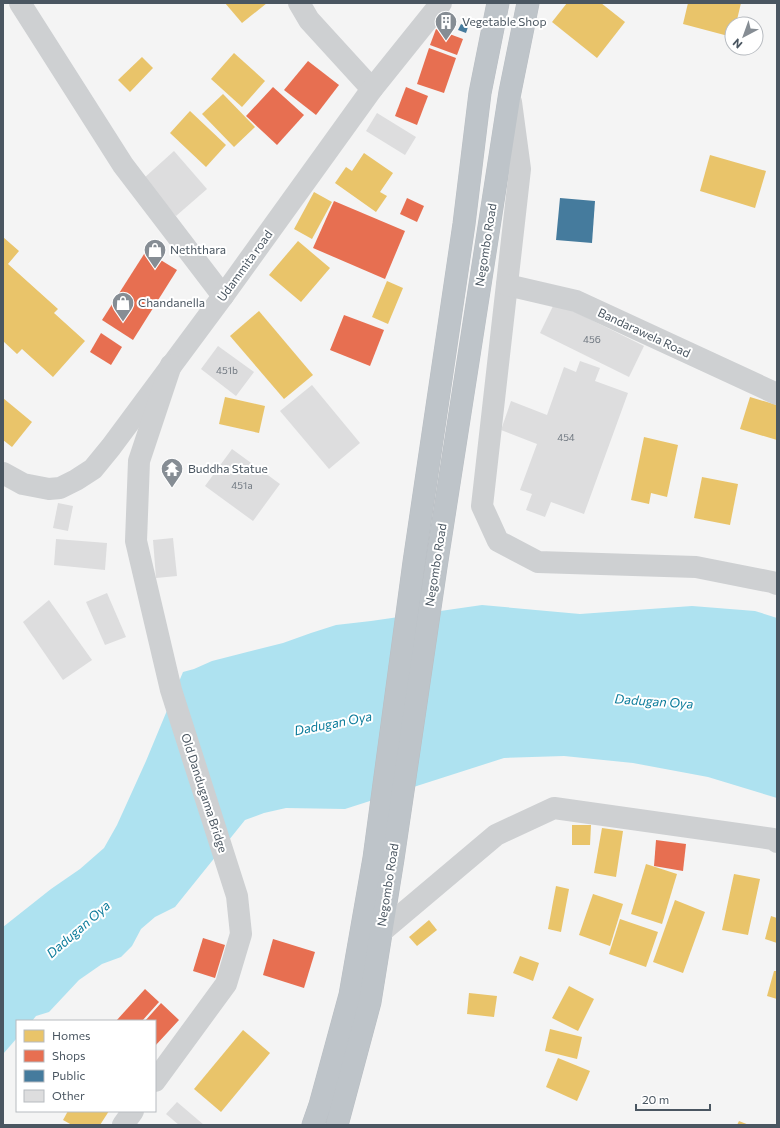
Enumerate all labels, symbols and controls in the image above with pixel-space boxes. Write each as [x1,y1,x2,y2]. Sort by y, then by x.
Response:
building icon: Vegetable Shop [433,9,459,42]
place label: Vegetable Shop [462,14,547,28]
north arrow [724,16,764,56]
text: N [730,36,744,52]
street label: Negombo Road [472,202,499,287]
street label: Udammita road [214,227,275,304]
shop icon: Neththara [142,237,168,270]
place label: Neththara [170,242,226,256]
shop icon: Chandanella [110,290,136,323]
place label: Chandanella [138,295,205,309]
street label: Bandarawela Road [596,305,693,360]
house number: 456 [583,333,601,345]
house number: 451b [216,364,238,376]
house number: 454 [557,431,575,443]
temple icon: Buddha Statue [159,456,185,489]
place label: Buddha Statue [188,461,268,475]
house number: 451a [231,479,253,491]
street label: Negombo Road [422,522,449,607]
water label: Dadugan Oya [614,690,694,712]
water label: Dadugan Oya [293,708,373,738]
street label: Old Dandugama Bridge [179,731,231,854]
street label: Negombo Road [374,842,401,927]
water label: Dadugan Oya [43,897,113,961]
legend [16,1020,156,1112]
text: Homes [52,1028,90,1042]
text: Shops [52,1048,86,1062]
text: Public [52,1068,85,1082]
scale bar [636,1086,710,1112]
text: Other [52,1088,85,1102]
text: 20 m [642,1092,669,1106]

